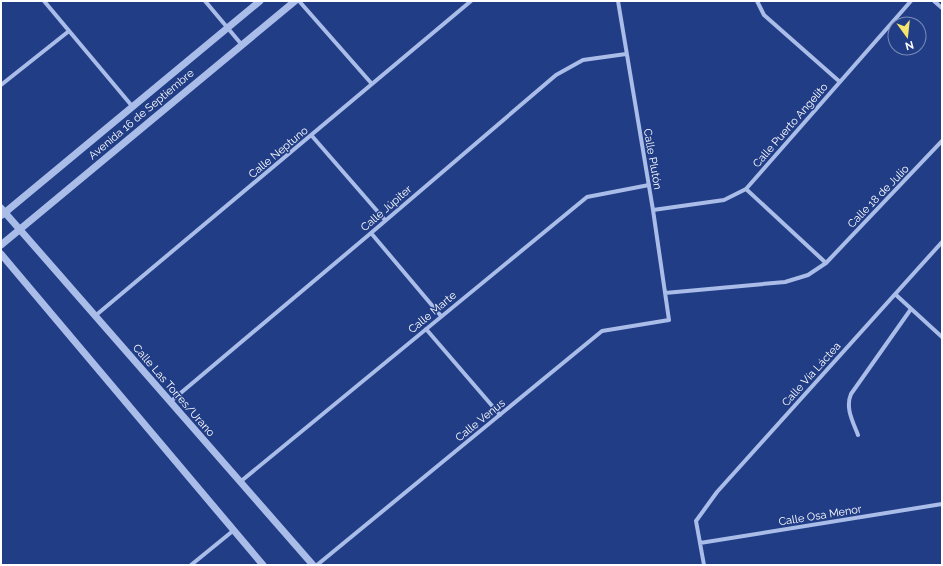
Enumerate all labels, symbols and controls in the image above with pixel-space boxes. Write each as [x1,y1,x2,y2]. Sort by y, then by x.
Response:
north arrow [887,16,927,56]
text: N [904,38,915,53]
street label: Avenida 16 de Septiembre [86,66,197,162]
street label: Calle Puerto Angelito [750,80,831,170]
street label: Calle Neptuno [246,123,311,181]
street label: Calle Plutón [641,128,664,191]
street label: Calle 18 de Julio [845,162,912,230]
street label: Calle Júpiter [358,183,415,234]
street label: Calle Marte [406,288,459,336]
street label: Calle Vía Láctea [779,340,843,409]
street label: Calle Las Torres/Urano [130,342,218,439]
street label: Calle Venus [453,396,508,444]
street label: Calle Osa Menor [778,502,863,528]

